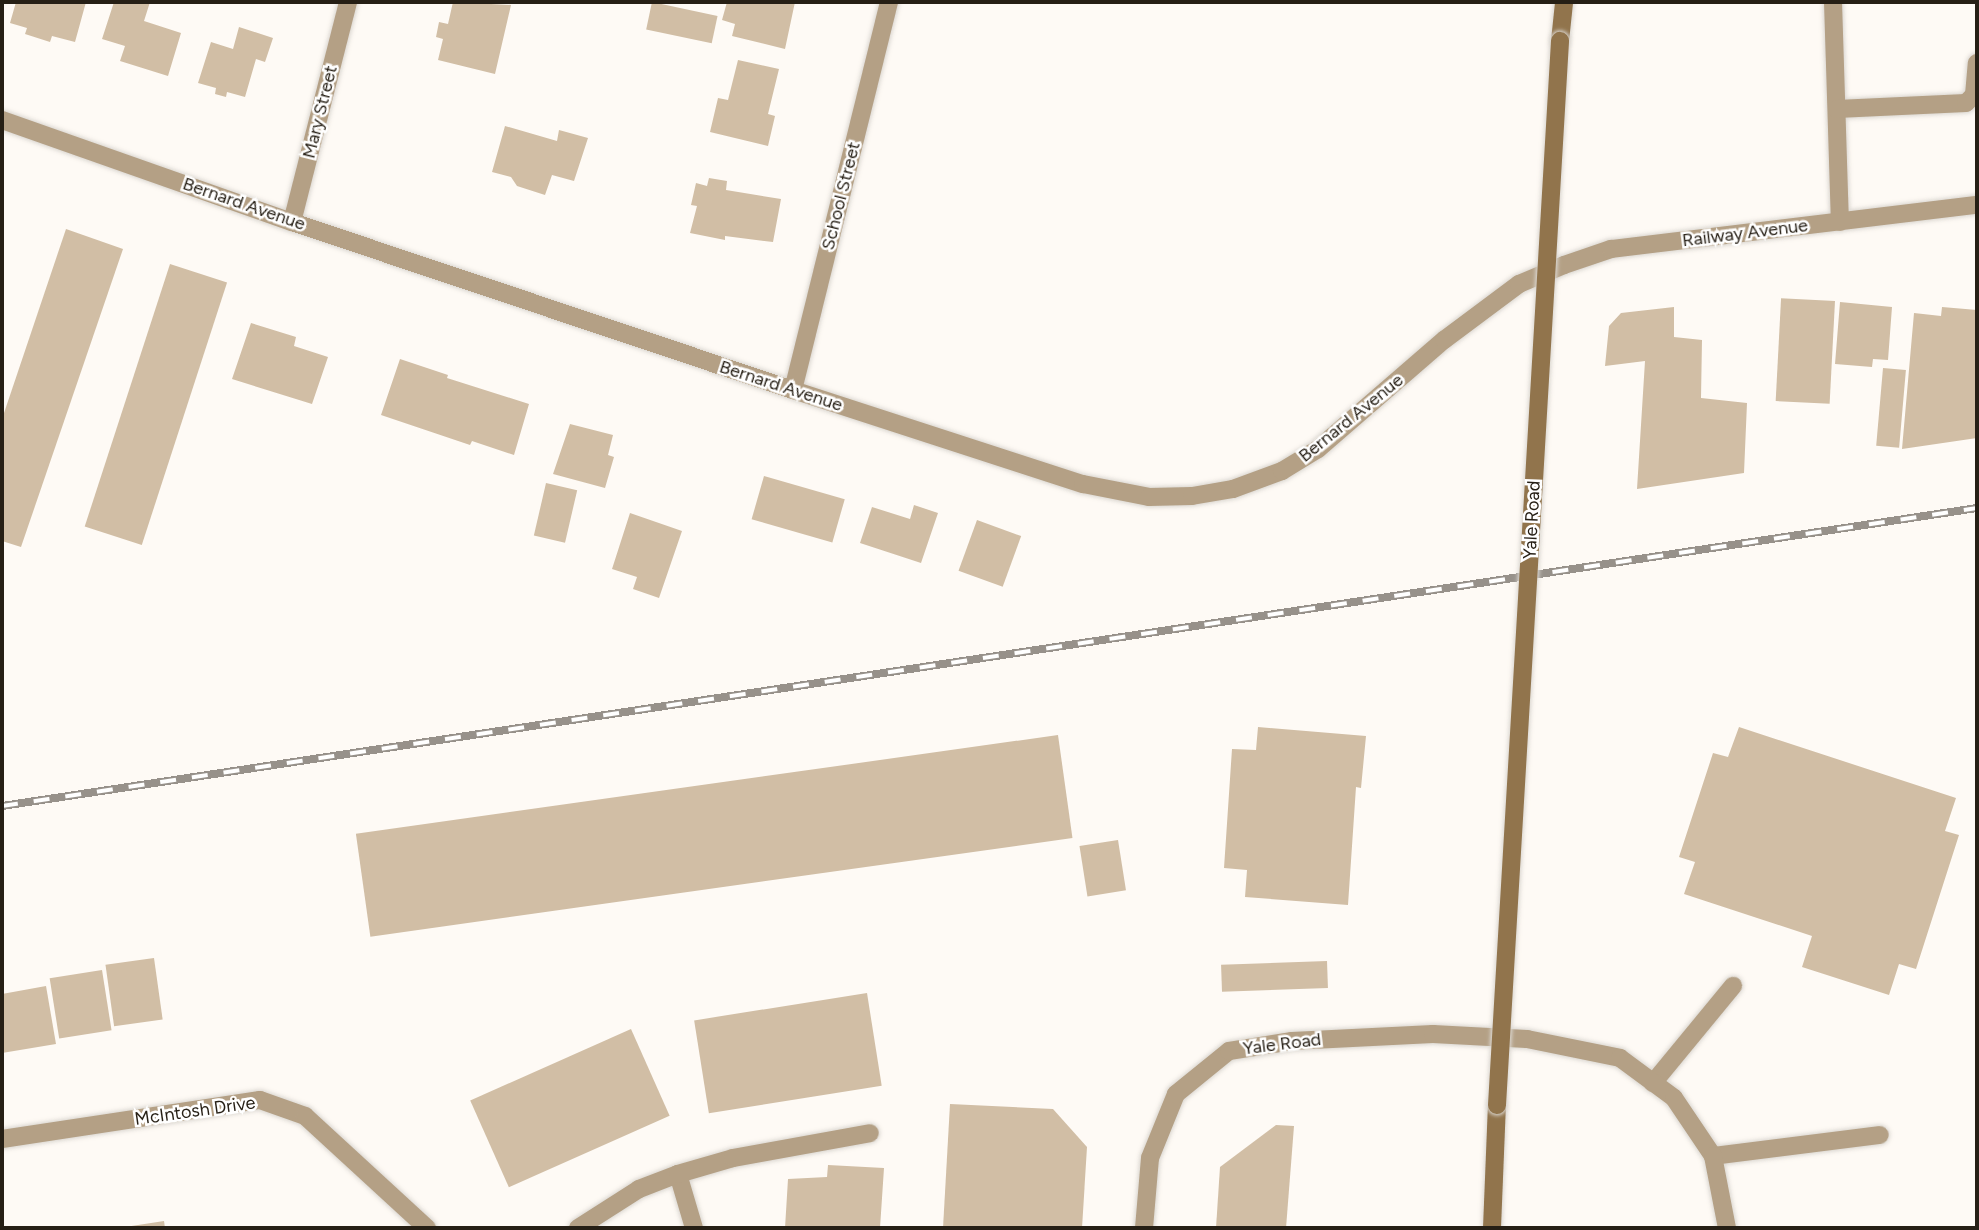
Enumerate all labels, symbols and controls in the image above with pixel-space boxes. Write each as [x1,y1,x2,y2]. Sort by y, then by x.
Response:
street label: Mary Street [298,63,342,161]
street label: School Street [817,140,865,252]
street label: Bernard Avenue [180,173,308,235]
street label: Railway Avenue [1681,215,1809,251]
street label: Bernard Avenue [717,356,845,416]
street label: Bernard Avenue [1294,369,1408,467]
street label: Yale Road [1519,480,1545,560]
street label: Yale Road [1242,1028,1322,1060]
street label: McIntosh Drive [133,1092,257,1130]

